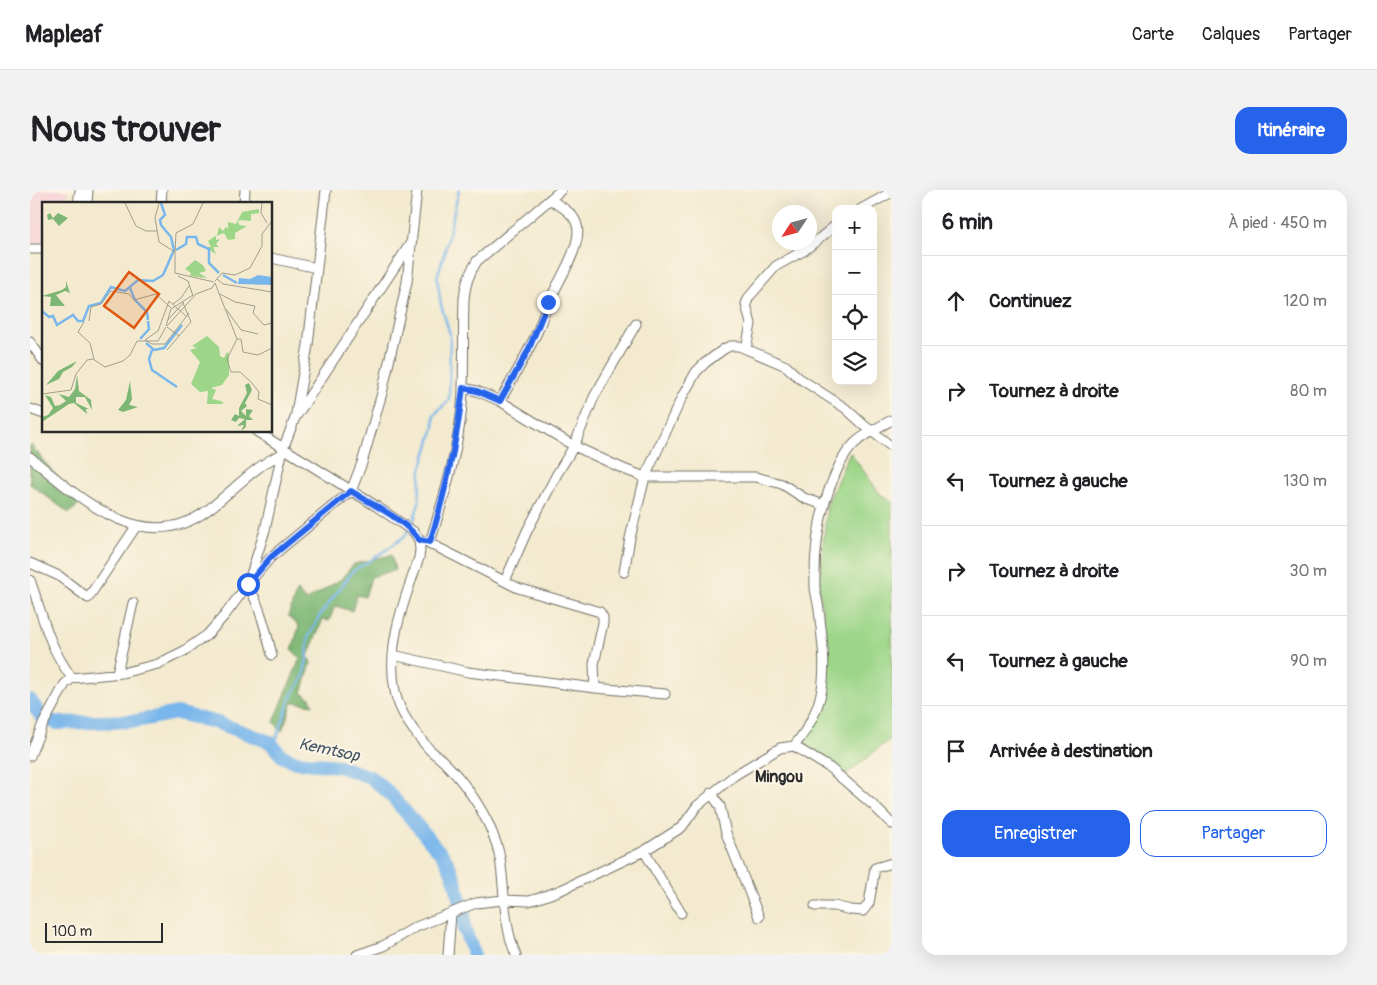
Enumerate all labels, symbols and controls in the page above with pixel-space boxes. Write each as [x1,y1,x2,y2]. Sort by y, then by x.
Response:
text: Mapleaf [25,20,103,49]
text: Carte [1132,23,1174,46]
text: Calques [1202,23,1260,46]
text: Partager [1288,23,1352,46]
button: Itinéraire [1235,107,1347,154]
text: Nous trouver [30,108,221,152]
inset map [42,202,272,432]
north arrow [772,205,817,250]
map controls [832,205,877,385]
button: + [832,205,877,250]
text: 6 min [942,209,993,236]
text: À pied · 450 m [1228,213,1327,233]
button: − [832,250,877,295]
icon: ahead [942,287,970,315]
text: Continuez [989,289,1072,313]
route end [537,291,560,314]
text: 120 m [1283,291,1327,311]
button: locate [832,295,877,340]
button: layers [832,340,877,385]
icon: right [942,377,970,405]
text: Tournez à droite [989,379,1119,403]
text: 80 m [1290,381,1327,401]
icon: left [942,467,970,495]
text: Tournez à gauche [989,469,1128,493]
text: 130 m [1283,471,1327,491]
icon: right [942,557,970,585]
text: Tournez à droite [989,559,1119,583]
text: 30 m [1289,561,1327,581]
route start [237,573,260,596]
icon: left [942,647,970,675]
text: Tournez à gauche [989,649,1128,673]
text: 90 m [1290,651,1327,671]
water label: Kemtsop [297,734,363,766]
icon: arrive [942,737,970,765]
text: Arrivée à destination [989,739,1153,763]
district label: Mingou [755,767,803,787]
button: Enregistrer [942,810,1130,857]
button: Partager [1140,810,1327,857]
scale bar [45,920,162,943]
text: 100 m [52,923,92,940]

